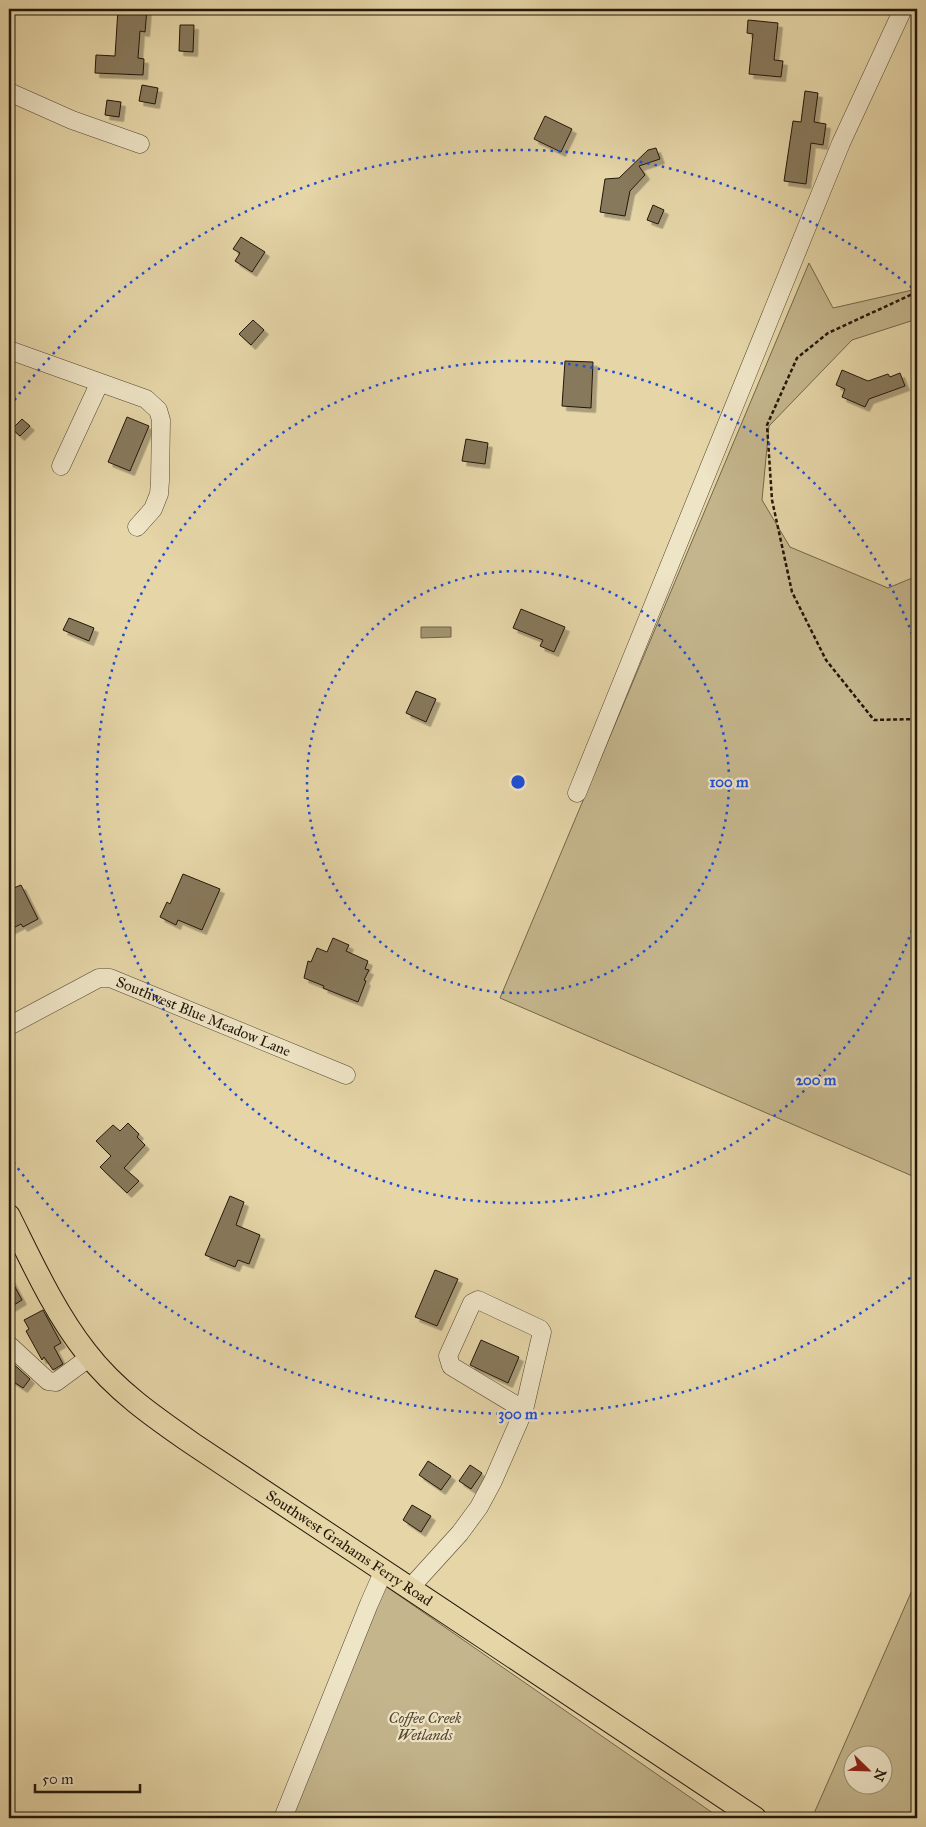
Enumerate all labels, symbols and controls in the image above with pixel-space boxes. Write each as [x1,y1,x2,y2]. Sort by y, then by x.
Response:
centre of rings [509,773,527,791]
text: 100 m [709,773,749,791]
street label: Southwest Blue Meadow Lane [113,972,293,1060]
text: 200 m [796,1071,837,1089]
text: 300 m [498,1405,538,1424]
street label: Southwest Grahams Ferry Road [263,1486,436,1610]
park label: Coffee Creek Wetlands [389,1709,462,1744]
north arrow [844,1744,894,1794]
scale bar [35,1762,140,1794]
text: N [869,1766,890,1784]
text: 50 m [42,1770,74,1788]

